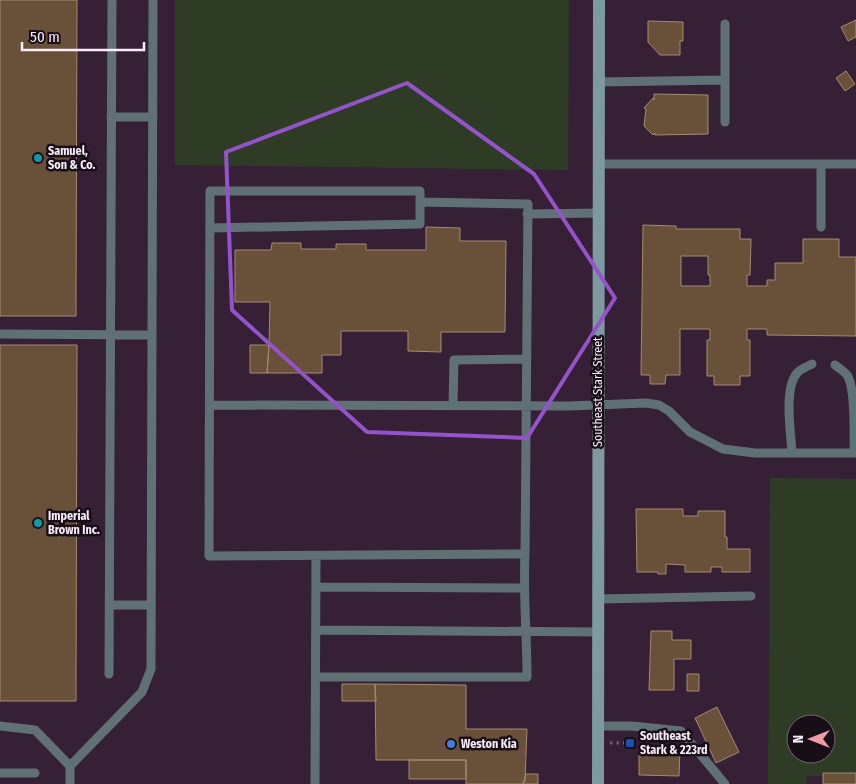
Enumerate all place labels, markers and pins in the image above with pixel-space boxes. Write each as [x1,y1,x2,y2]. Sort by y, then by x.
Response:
place label: Samuel, Son & Co. [48,144,96,172]
marker: Samuel, Son & Co. [32,152,44,164]
place label: Imperial Brown Inc. [48,509,100,537]
marker: Imperial Brown Inc. [32,517,44,529]
place label: Southeast Stark & 223rd [640,729,707,757]
place label: Weston Kia [461,737,517,751]
marker: Southeast Stark & 223rd [624,737,636,749]
marker: Weston Kia [445,738,457,750]

